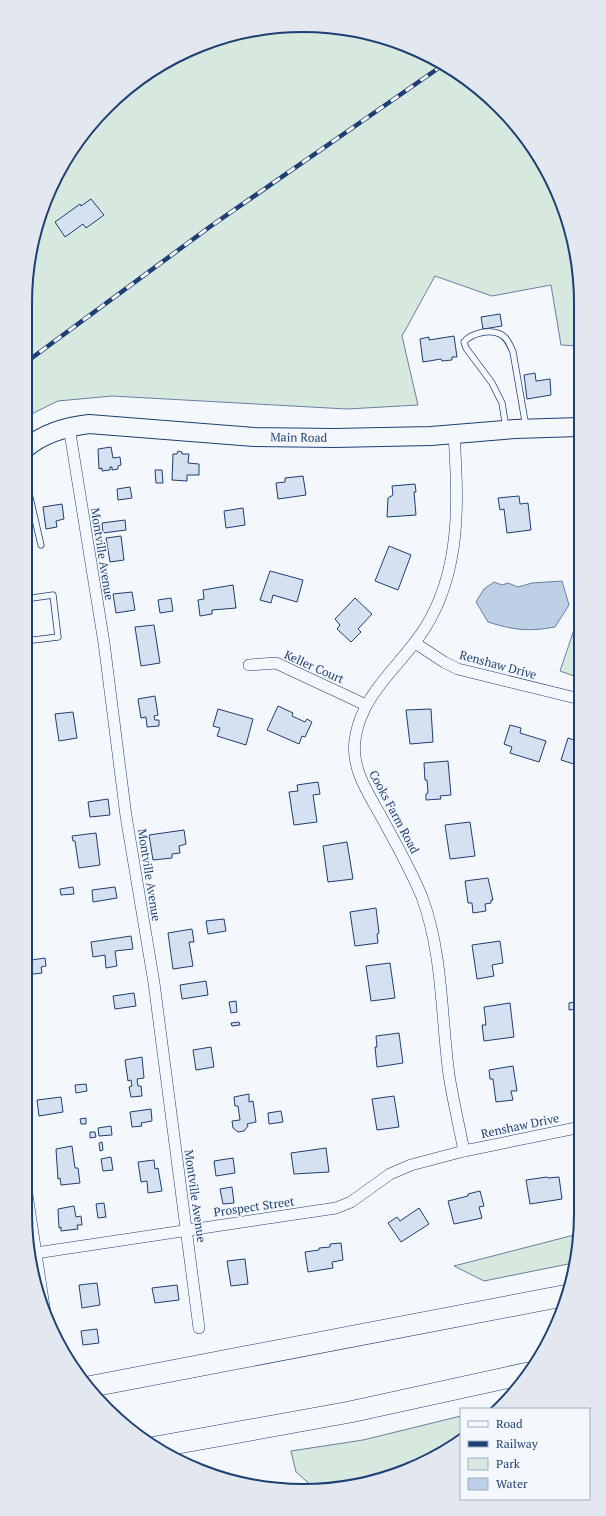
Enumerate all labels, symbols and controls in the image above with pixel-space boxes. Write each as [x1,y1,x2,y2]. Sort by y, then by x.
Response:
street label: Main Road [270,429,328,445]
street label: Montville Avenue [88,507,117,601]
street label: Keller Court [282,647,347,687]
street label: Renshaw Drive [458,647,538,682]
street label: Cooks Farm Road [366,768,423,856]
street label: Montville Avenue [135,828,164,922]
street label: Renshaw Drive [480,1110,560,1141]
street label: Montville Avenue [182,1149,209,1243]
street label: Prospect Street [213,1193,296,1220]
legend [460,1408,590,1500]
text: Road [496,1416,523,1431]
text: Railway [496,1436,539,1451]
text: Park [496,1456,521,1471]
text: Water [496,1476,528,1491]

